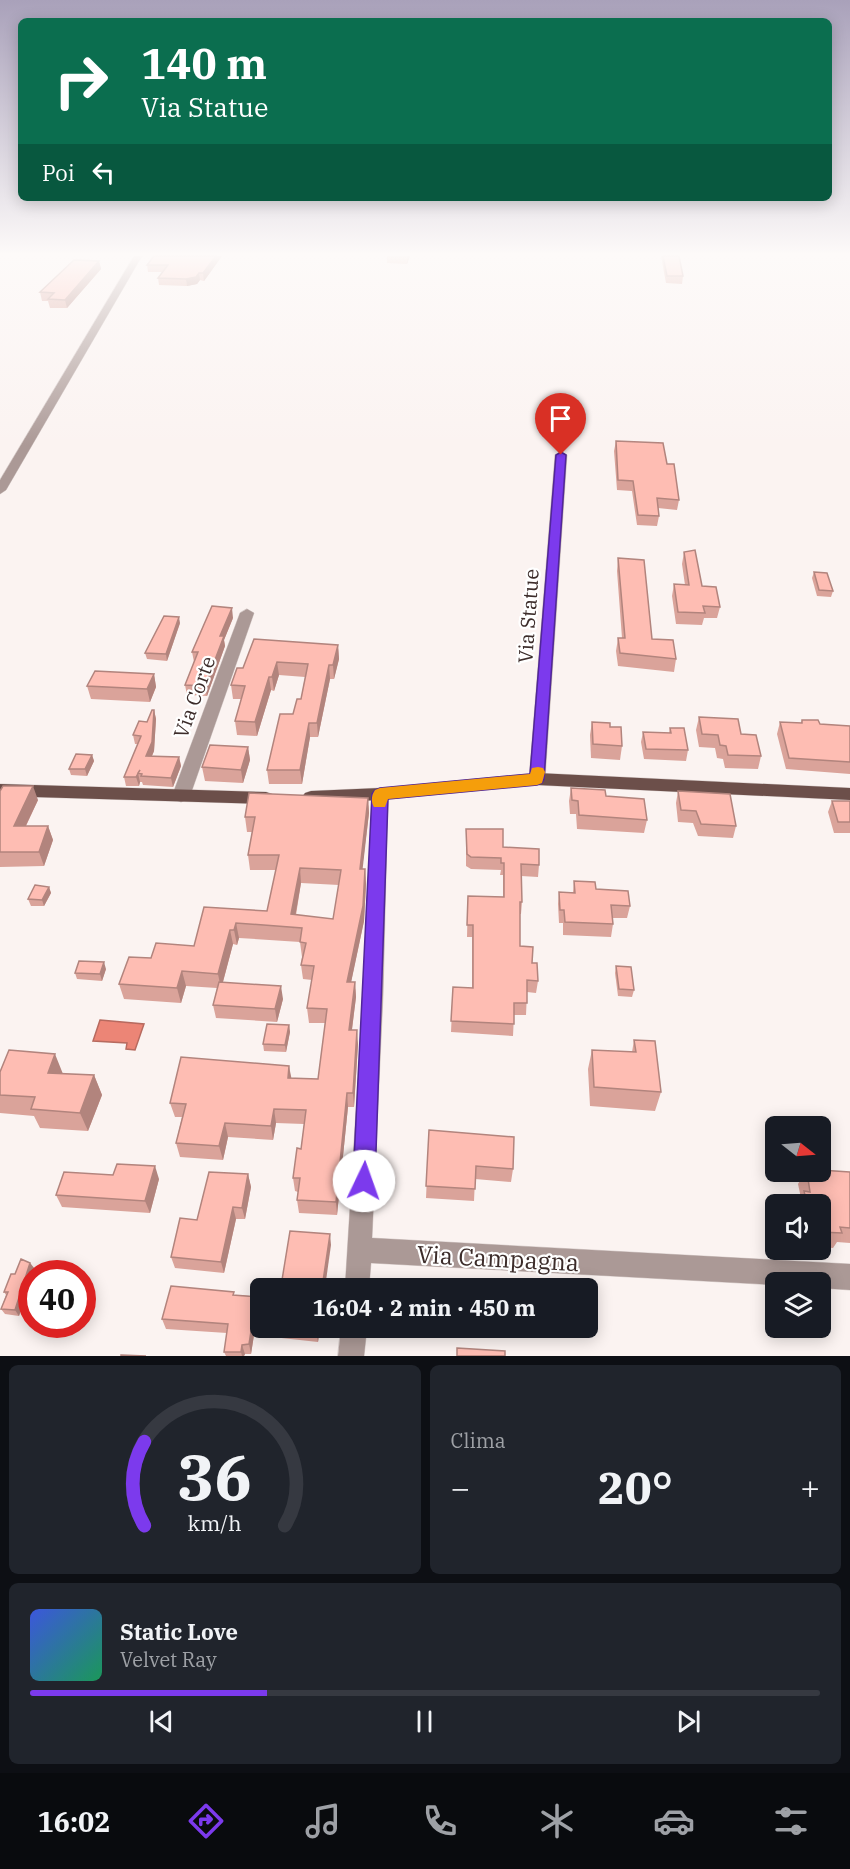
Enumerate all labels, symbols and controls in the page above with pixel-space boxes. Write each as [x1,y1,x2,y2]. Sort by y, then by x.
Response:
text: 140 m [141,36,267,91]
icon: right [42,42,120,120]
text: Via Statue [141,89,269,124]
icon: left [87,156,120,189]
text: Poi [42,158,75,187]
pin [535,393,586,455]
icon: arrive [544,402,577,435]
street label: Via Statue [511,568,545,664]
street label: Via Corte [167,652,221,742]
north arrow [765,1116,831,1182]
map controls [765,1116,831,1338]
position arrow [332,1149,396,1213]
button: sound [765,1194,831,1260]
street label: Via Campagna [416,1238,580,1278]
speed limit sign: 40 [18,1260,96,1338]
button: layers [765,1272,831,1338]
text: 16:04 · 2 min · 450 m [312,1293,536,1322]
text: Clima [451,1427,506,1454]
text: 36 [177,1436,252,1517]
text: 20° [598,1458,673,1516]
text: − [451,1466,470,1509]
text: + [800,1466,820,1509]
text: km/h [188,1510,242,1538]
text: Static Love [120,1617,238,1646]
text: Velvet Ray [120,1646,217,1673]
icon: previous [145,1705,178,1738]
icon: pause [408,1705,441,1738]
icon: next [672,1705,705,1738]
icon: directions [185,1800,227,1842]
icon: music [302,1800,344,1842]
icon: phone [419,1800,461,1842]
icon: climate [536,1800,578,1842]
icon: car [653,1800,695,1842]
icon: filters [770,1800,812,1842]
text: 16:02 [38,1804,110,1839]

